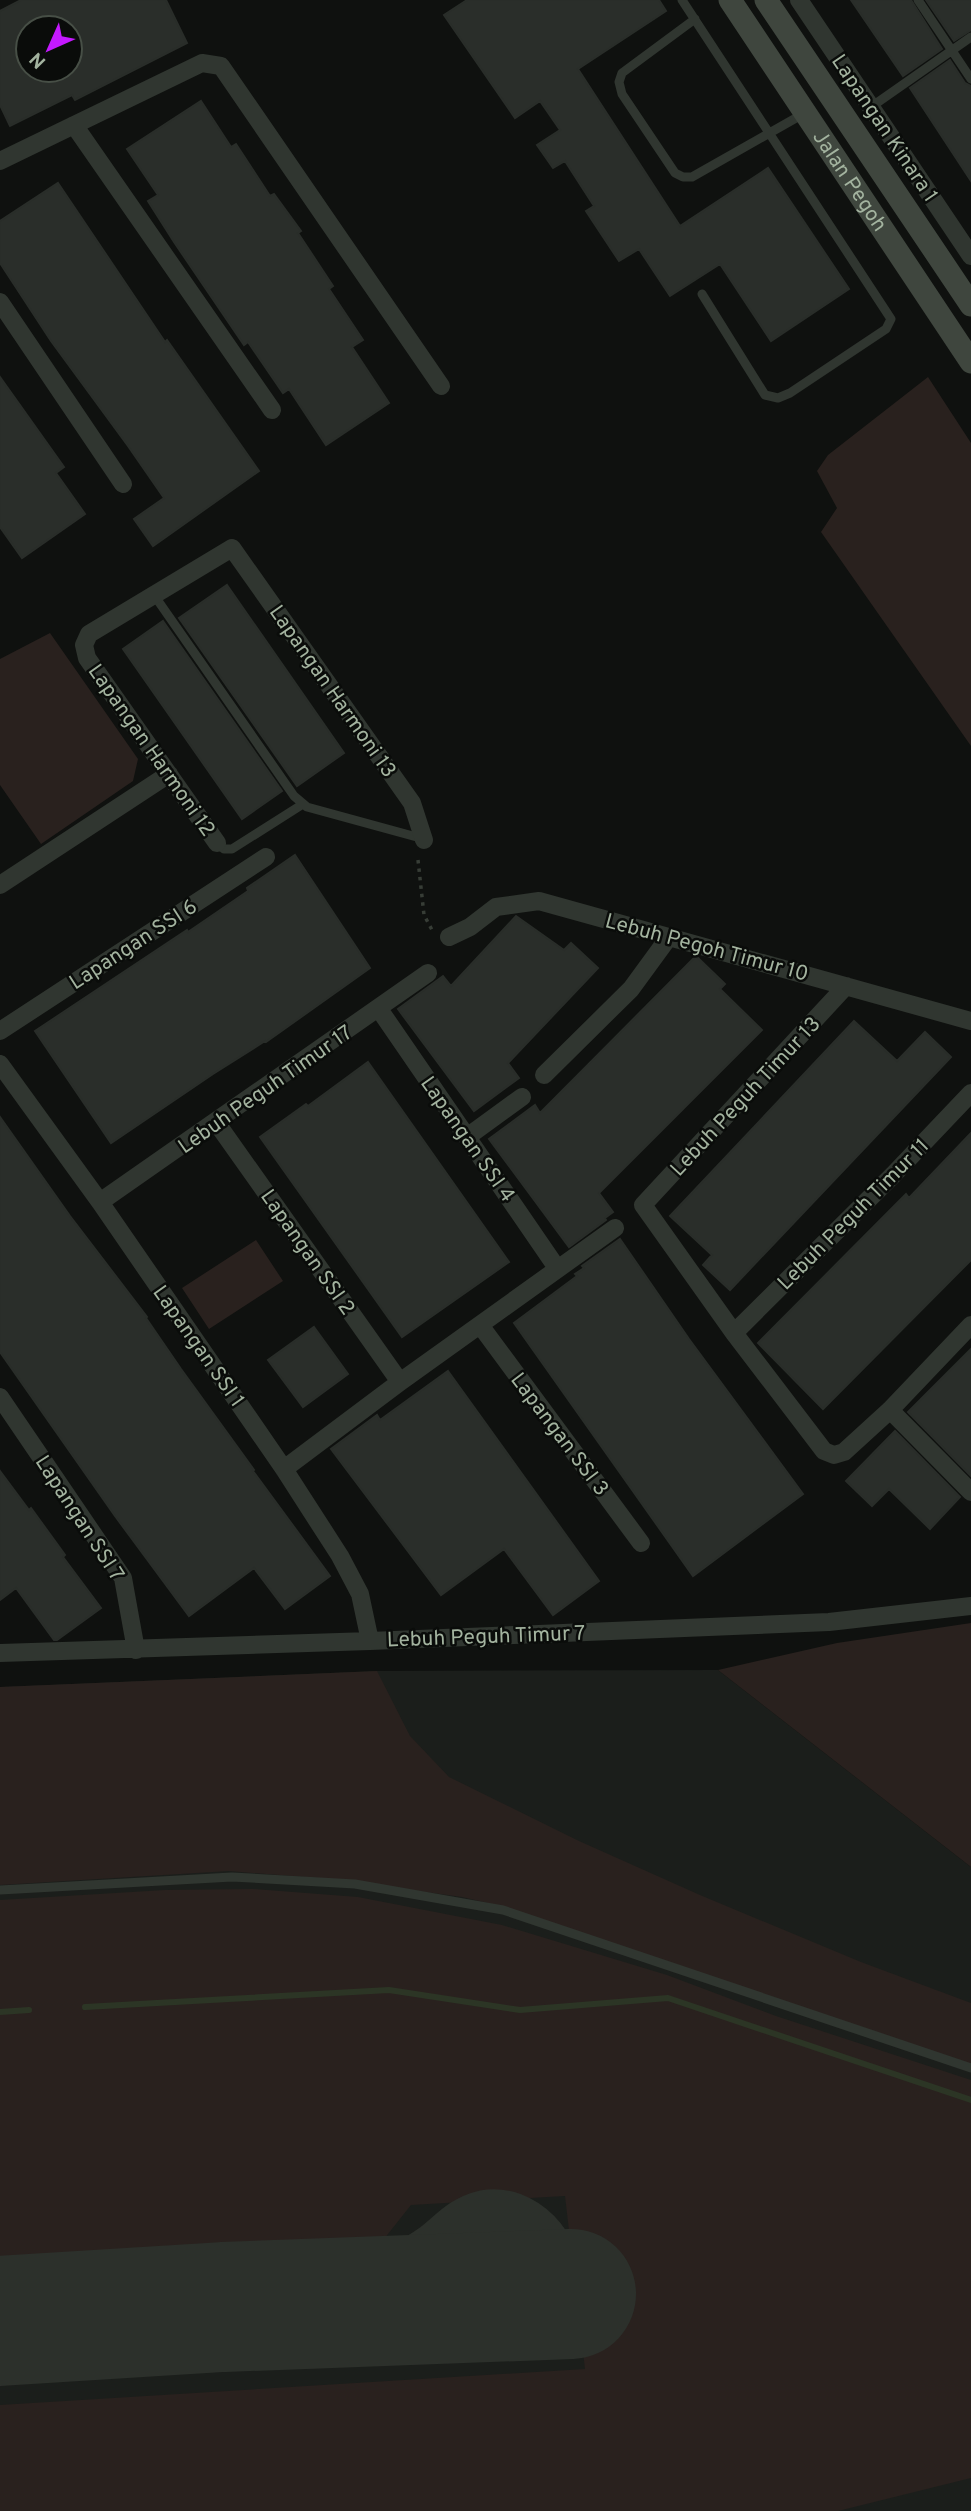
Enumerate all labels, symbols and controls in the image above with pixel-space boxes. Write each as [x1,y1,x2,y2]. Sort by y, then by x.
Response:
north arrow [14,14,84,84]
text: N [25,46,52,73]
street label: Lapangan Kinara 1 [824,50,943,208]
street label: Jalan Pegoh [806,126,892,237]
street label: Lapangan Harmoni 13 [262,600,401,783]
street label: Lapangan Harmoni 12 [81,659,221,842]
street label: Lapangan SSI 6 [65,894,203,997]
street label: Lebuh Pegoh Timur 10 [602,908,811,989]
street label: Lebuh Peguh Timur 13 [665,1011,827,1183]
street label: Lebuh Peguh Timur 17 [173,1020,358,1161]
street label: Lapangan SSI 4 [413,1072,520,1208]
street label: Lebuh Peguh Timur 11 [772,1133,936,1297]
street label: Lapangan SSI 2 [253,1185,360,1321]
street label: Lapangan SSI 1 [146,1281,250,1413]
street label: Lapangan SSI 3 [504,1368,614,1502]
street label: Lapangan SSI 7 [28,1451,130,1587]
street label: Lebuh Peguh Timur 7 [386,1621,586,1654]

